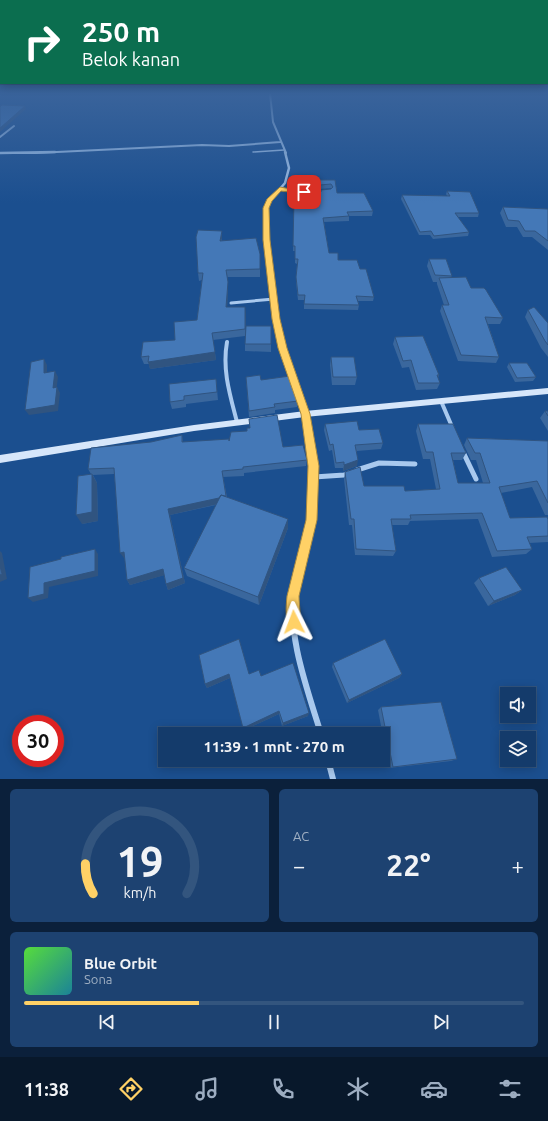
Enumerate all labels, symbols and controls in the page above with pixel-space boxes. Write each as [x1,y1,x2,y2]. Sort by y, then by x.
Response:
icon: right [16,16,68,68]
text: 250 m [82,16,160,47]
text: Belok kanan [82,49,180,69]
pin [287,175,321,209]
icon: arrive [293,181,315,203]
position arrow [273,601,315,643]
map controls [500,687,536,767]
button: sound [500,687,536,723]
speed limit sign: 30 [12,715,64,767]
button: layers [500,731,536,767]
text: 11:39 · 1 mnt · 270 m [203,738,345,755]
text: AC [293,829,309,843]
text: 19 [116,837,163,884]
text: 22° [386,848,431,882]
text: − [293,853,305,878]
text: + [512,853,524,878]
text: km/h [123,884,156,900]
text: Blue Orbit [84,955,157,972]
text: Sona [84,972,113,986]
icon: previous [96,1011,118,1033]
icon: pause [263,1011,285,1033]
icon: next [430,1011,452,1033]
icon: directions [117,1075,145,1103]
icon: music [193,1075,221,1103]
icon: phone [269,1075,297,1103]
icon: climate [344,1075,372,1103]
icon: car [420,1075,448,1103]
icon: filters [496,1075,524,1103]
text: 11:38 [24,1079,69,1099]

